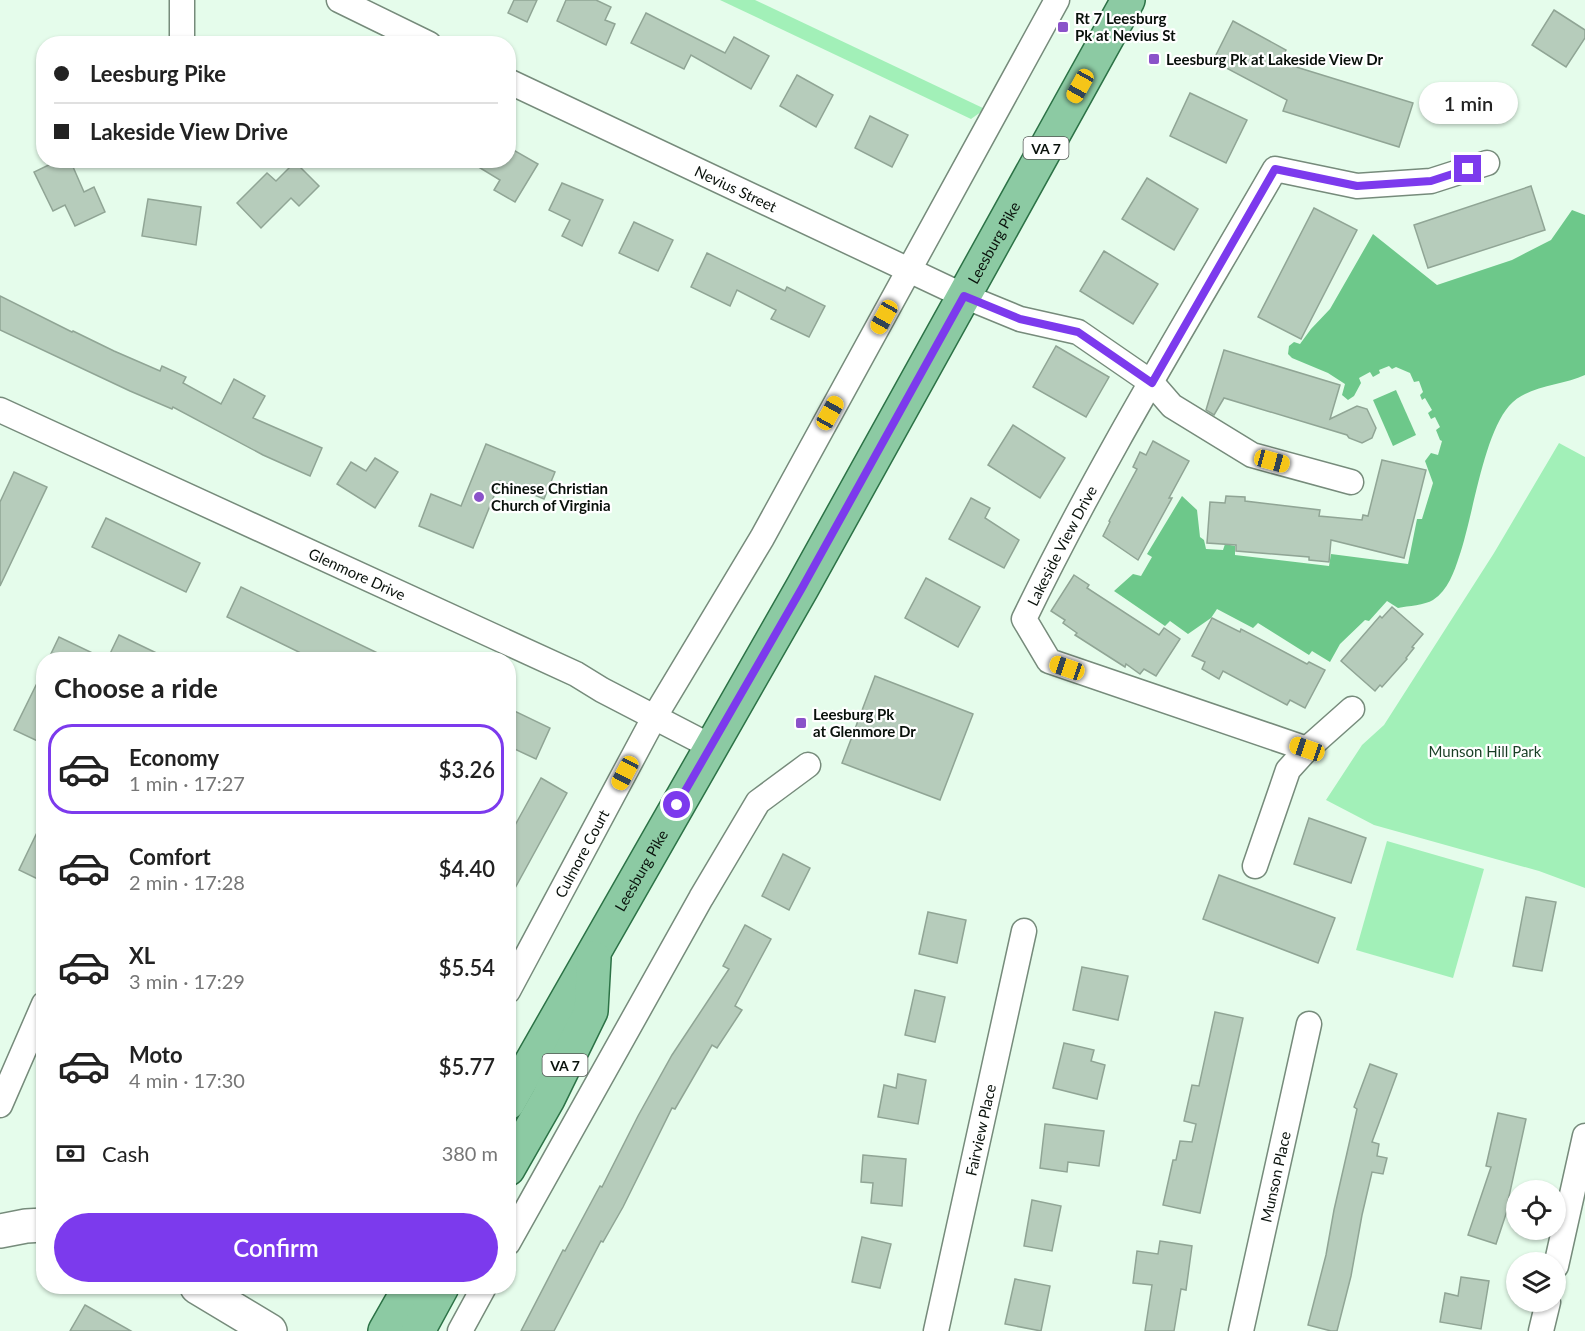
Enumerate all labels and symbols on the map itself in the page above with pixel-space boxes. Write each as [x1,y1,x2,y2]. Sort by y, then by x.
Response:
place label: Rt 7 Leesburg Pk at Nevius St [1075,9,1176,44]
marker: Rt 7 Leesburg Pk at Nevius St [1056,20,1070,34]
place label: Leesburg Pk at Lakeside View Dr [1166,50,1384,68]
marker: Leesburg Pk at Lakeside View Dr [1147,52,1161,66]
car [1063,66,1097,106]
callout: 1 min [1418,82,1518,124]
road number: VA 7 [1024,137,1068,159]
route end [1454,155,1481,182]
street label: Nevius Street [692,161,780,216]
street label: Leesburg Pike [964,198,1023,287]
car [867,297,901,337]
car [813,393,847,433]
car [1252,448,1292,474]
place label: Chinese Christian Church of Virginia [491,479,611,514]
street label: Lakeside View Drive [1023,482,1100,608]
marker: Chinese Christian Church of Virginia [472,490,486,504]
street label: Glenmore Drive [306,544,408,604]
car [1047,654,1087,682]
place label: Leesburg Pk at Glenmore Dr [813,705,916,740]
marker: Leesburg Pk at Glenmore Dr [794,716,808,730]
car [1287,735,1327,763]
park label: Munson Hill Park [1429,742,1542,760]
car [609,753,641,793]
route start [663,791,690,818]
street label: Culmore Court [551,806,613,901]
street label: Leesburg Pike [611,826,671,914]
road number: VA 7 [542,1054,588,1076]
street label: Fairview Place [961,1082,999,1177]
street label: Munson Place [1256,1129,1294,1224]

